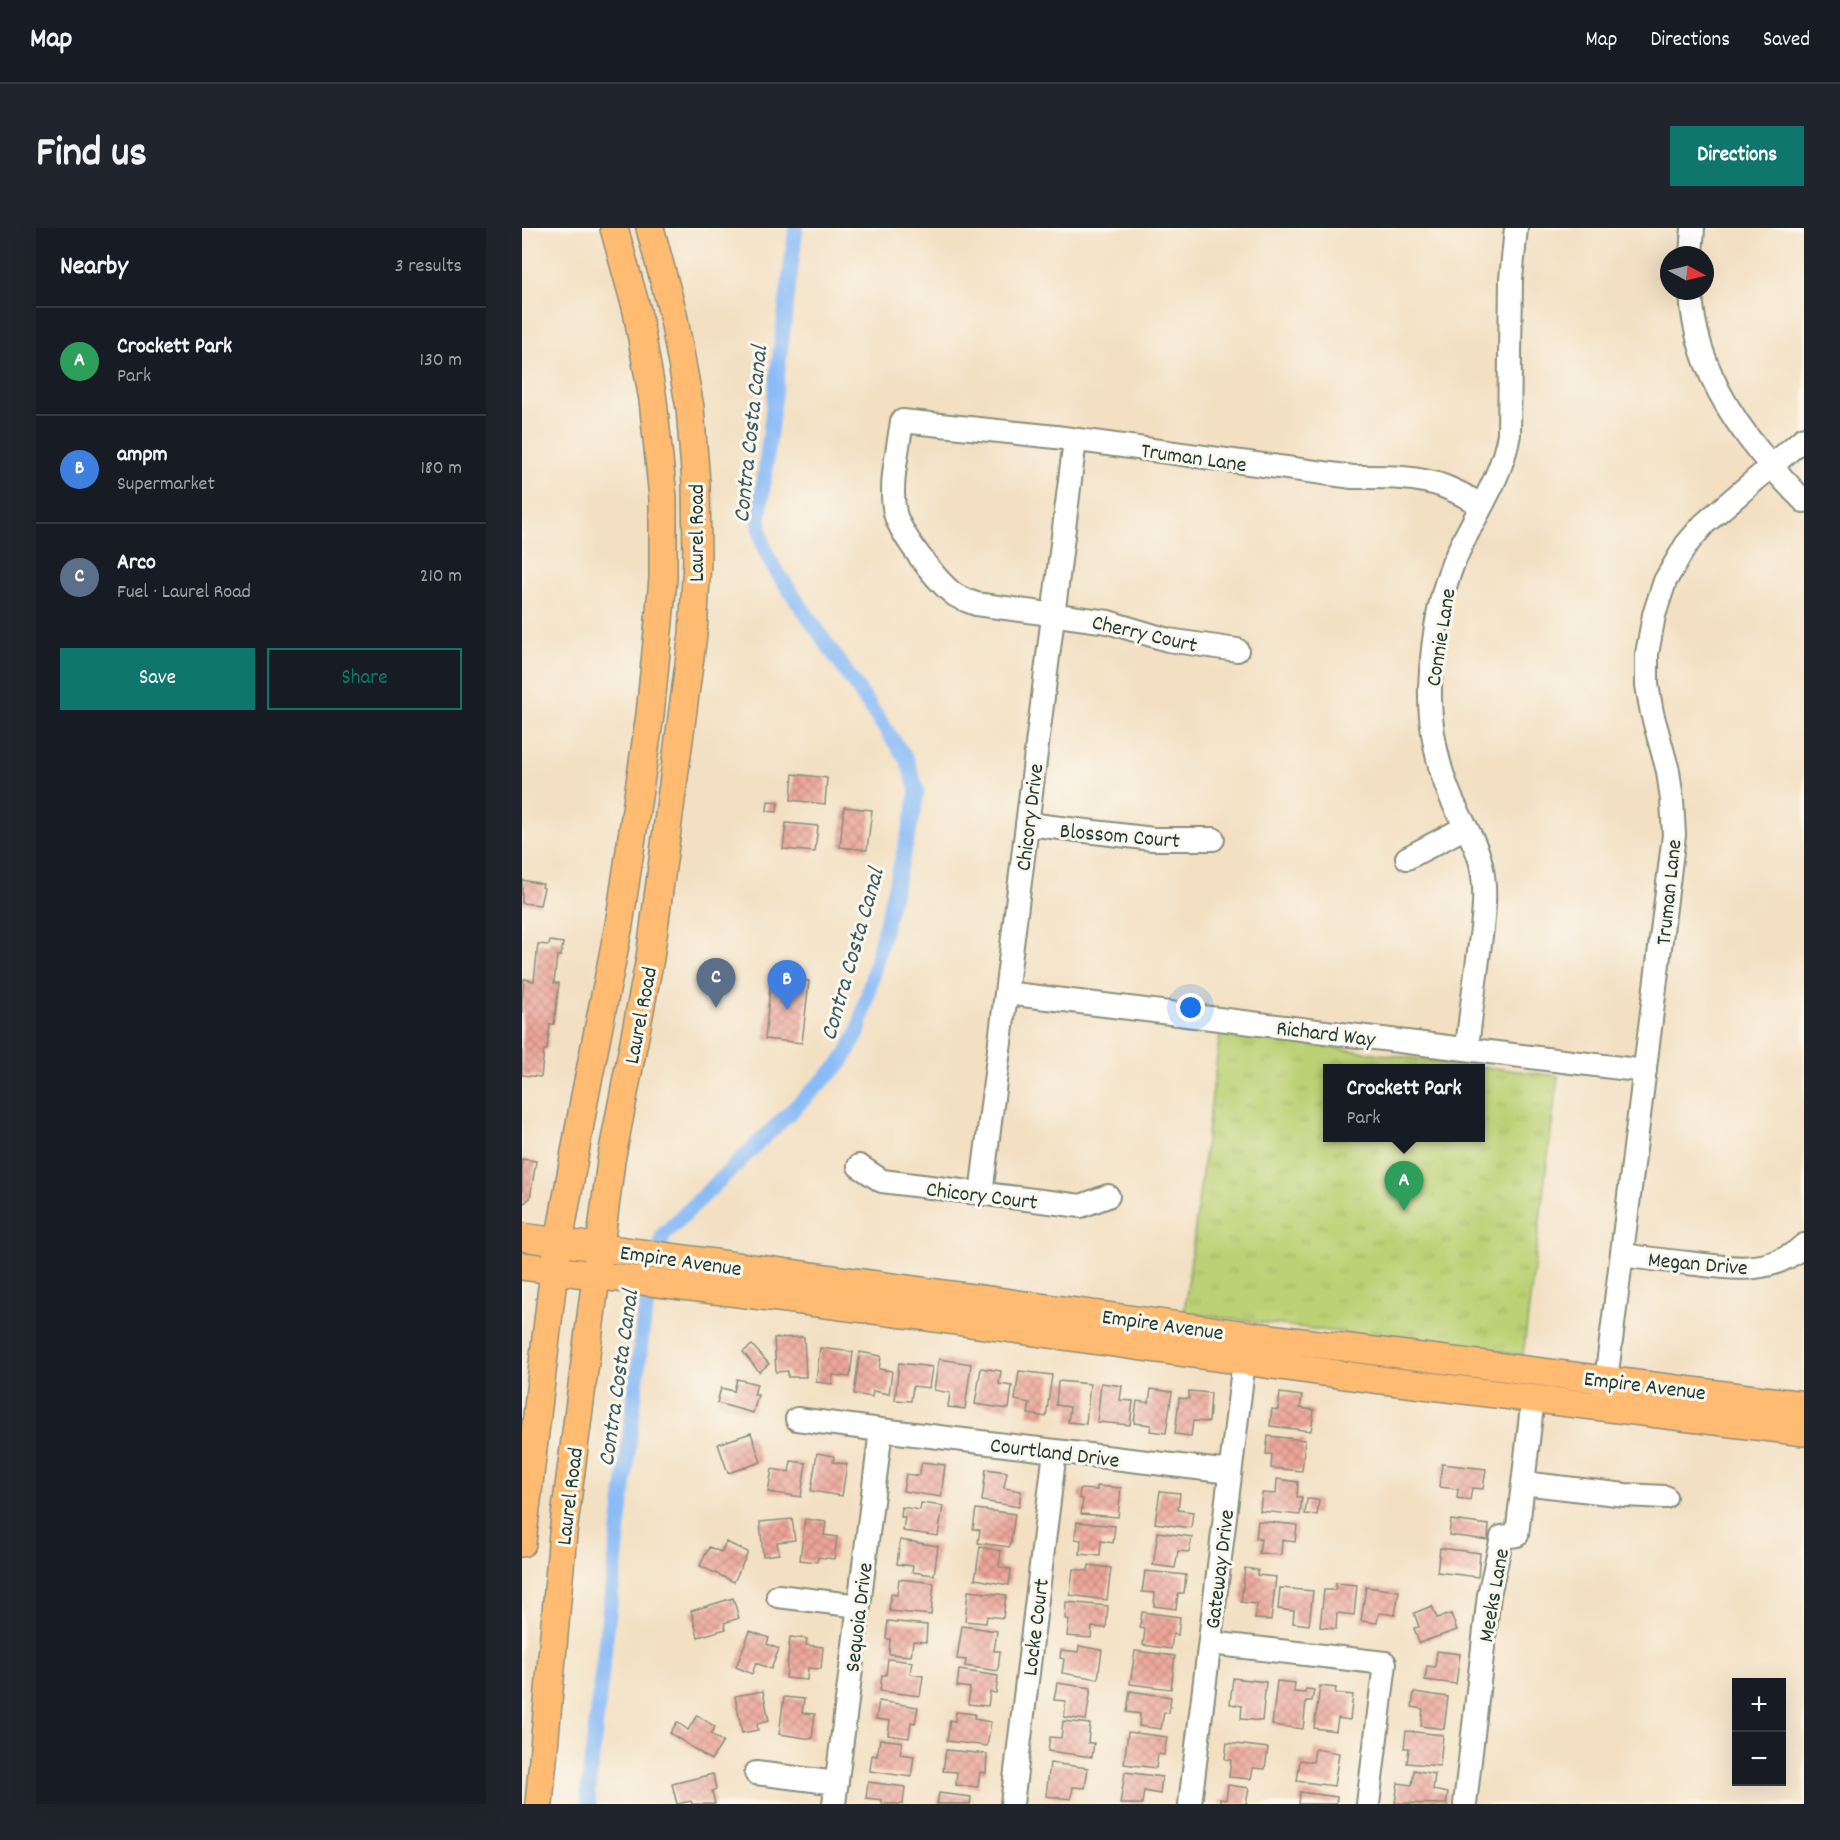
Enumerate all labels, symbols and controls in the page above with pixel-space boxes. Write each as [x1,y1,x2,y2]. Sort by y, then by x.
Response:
text: Map [30,21,72,61]
text: Map [1586,26,1617,56]
text: Directions [1650,26,1730,56]
text: Saved [1763,26,1810,56]
text: Find us [36,126,147,186]
button: Directions [1670,126,1804,186]
north arrow [1660,246,1714,300]
text: Nearby [60,249,128,286]
text: 3 results [395,253,462,281]
text: Crockett Park [117,332,232,363]
water label: Contra Costa Canal [726,342,778,524]
text: A [74,347,85,375]
text: 130 m [420,347,462,375]
text: Park [117,363,151,391]
street label: Truman Lane [1139,437,1248,482]
text: ampm [117,440,168,471]
text: B [75,455,84,483]
text: 180 m [420,455,462,483]
text: Supermarket [117,471,215,499]
street label: Laurel Road [683,484,714,582]
text: Arco [117,548,156,579]
text: C [75,563,84,591]
text: 210 m [420,563,462,591]
text: Fuel · Laurel Road [117,579,251,607]
street label: Connie Lane [1419,586,1466,689]
street label: Cherry Court [1088,608,1200,663]
button: Save [60,648,255,710]
button: Share [267,648,462,710]
street label: Chicory Drive [1010,762,1053,873]
street label: Blossom Court [1058,817,1181,858]
street label: Truman Lane [1650,838,1691,947]
water label: Contra Costa Canal [813,863,895,1045]
pin: C [696,958,736,1008]
pin: B [768,960,806,1010]
street label: Laurel Road [618,965,667,1067]
your location [1176,993,1205,1022]
street label: Richard Way [1274,1014,1378,1057]
popup [1323,1064,1485,1142]
text: Crockett Park [1346,1074,1462,1105]
text: Park [1346,1105,1381,1133]
pin: A [1384,1162,1424,1211]
street label: Chicory Court [924,1175,1039,1220]
street label: Empire Avenue [618,1239,743,1286]
street label: Megan Drive [1646,1246,1749,1285]
water label: Contra Costa Canal [591,1286,649,1469]
street label: Empire Avenue [1100,1303,1225,1350]
street label: Empire Avenue [1582,1365,1707,1410]
street label: Courtland Drive [988,1431,1121,1478]
street label: Laurel Road [550,1446,593,1547]
street label: Gateway Drive [1199,1508,1244,1631]
street label: Meeks Lane [1472,1546,1519,1645]
street label: Sequoia Drive [838,1561,883,1674]
street label: Locke Court [1016,1577,1059,1678]
map controls [1732,1678,1786,1786]
button: + [1732,1678,1786,1732]
button: − [1732,1732,1786,1786]

